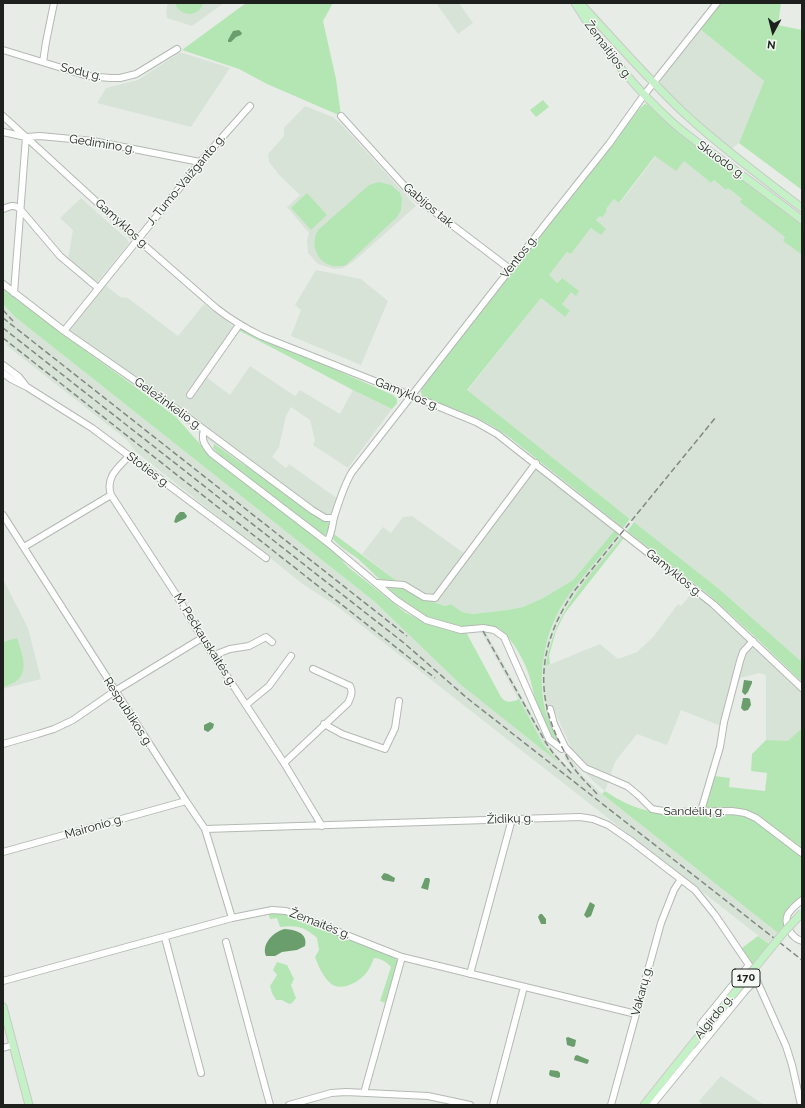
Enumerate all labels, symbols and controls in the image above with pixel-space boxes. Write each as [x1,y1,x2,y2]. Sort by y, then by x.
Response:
north arrow [753,12,793,52]
street label: Žemaitijos g. [581,18,635,82]
text: N [767,37,776,51]
street label: Sodų g. [59,60,103,84]
street label: Gedimino g. [68,132,136,156]
street label: J. Tumo-Vaižganto g. [144,132,228,228]
street label: Skuodo g. [694,138,748,182]
street label: Gabijos tak. [400,180,458,232]
street label: Gamyklos g. [92,196,152,252]
street label: Ventos g. [498,233,540,281]
street label: Geležinkelio g. [131,375,205,433]
street label: Gamyklos g. [373,375,441,413]
street label: Stoties g. [124,449,172,491]
street label: Gamyklos g. [643,546,705,600]
street label: M. Pečkauskaitės g. [170,591,240,689]
street label: Respublikos g. [100,675,156,749]
street label: Sandėlių g. [663,804,725,818]
street label: Židikų g. [487,811,533,827]
street label: Maironio g. [63,812,125,842]
street label: Žemaitės g. [288,906,352,942]
street label: Vakarų g. [628,964,656,1018]
road number: 170 [732,969,760,987]
street label: Algirdo g. [692,992,736,1042]

